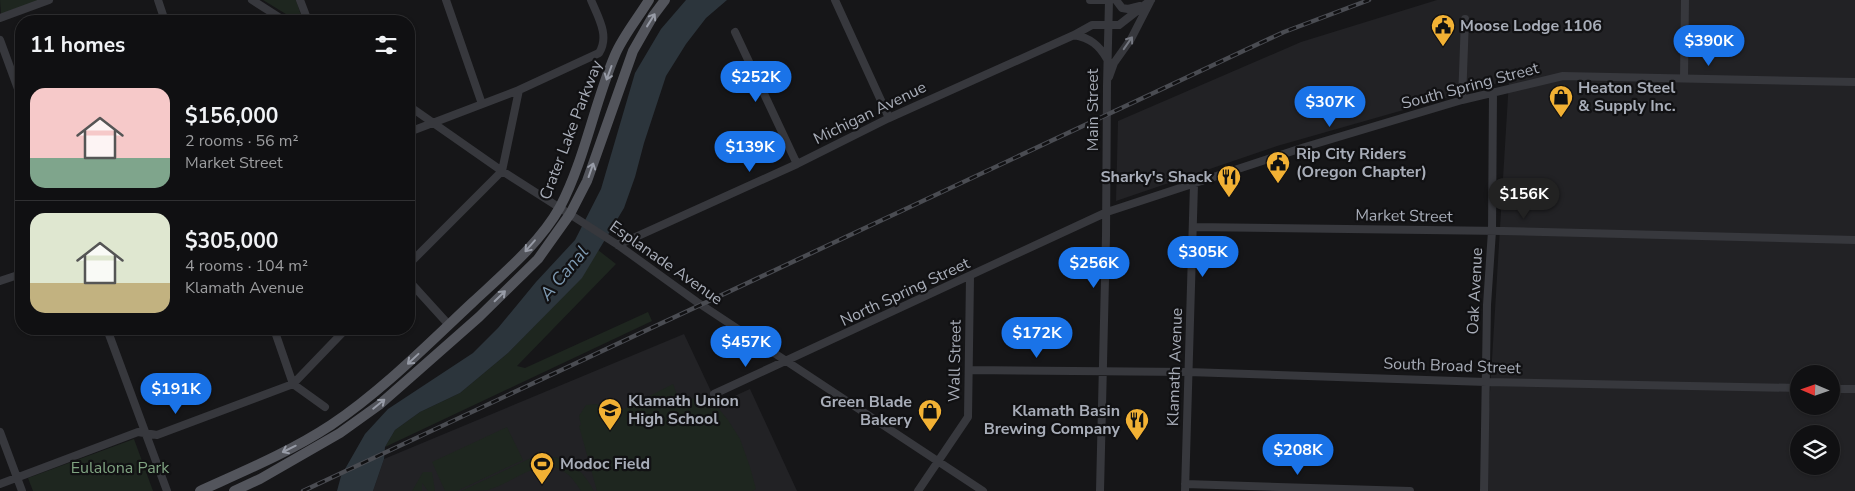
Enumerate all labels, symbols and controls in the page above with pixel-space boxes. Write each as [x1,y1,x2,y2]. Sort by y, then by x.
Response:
one-way arrow [646,13,656,27]
public building icon: Moose Lodge 1106 [1430,13,1456,47]
place label: Moose Lodge 1106 [1460,15,1602,37]
pin: $390K [1674,24,1744,67]
text: $390K [1684,30,1734,52]
text: 11 homes [30,31,125,59]
icon: filters [372,31,400,59]
one-way arrow [1123,36,1133,50]
street label: Crater Lake Parkway [534,56,608,203]
street label: South Spring Street [1399,57,1541,115]
pin: $252K [721,61,791,103]
one-way arrow [604,65,613,80]
text: $252K [731,66,781,88]
street label: Main Street [1082,68,1104,151]
street label: Michigan Avenue [810,76,930,150]
place label: Heaton Steel & Supply Inc. [1578,77,1676,117]
shop icon: Heaton Steel & Supply Inc. [1548,84,1574,118]
pin: $307K [1295,86,1365,128]
text: $307K [1305,91,1355,113]
text: $156,000 [185,102,278,130]
icon: home [70,108,130,168]
text: 2 rooms · 56 m² [185,130,298,152]
pin: $139K [715,130,785,173]
text: $139K [725,136,775,158]
place label: Rip City Riders (Oregon Chapter) [1296,143,1427,183]
public building icon: Rip City Riders (Oregon Chapter) [1265,150,1291,184]
text: Market Street [185,152,283,174]
one-way arrow [587,163,596,179]
restaurant icon: Sharky's Shack [1216,164,1242,198]
place label: Sharky's Shack [1100,166,1212,188]
pin: $156K [1489,178,1559,220]
text: $156K [1499,183,1549,205]
street label: Market Street [1355,204,1453,228]
street label: Esplanade Avenue [605,216,727,310]
text: $305,000 [185,227,278,255]
icon: home [70,233,130,293]
pin: $305K [1168,236,1238,278]
one-way arrow [524,239,536,252]
water label: A Canal [534,241,594,306]
text: $305K [1178,241,1228,263]
pin: $256K [1059,246,1129,289]
street label: Oak Avenue [1462,247,1488,335]
street label: North Spring Street [837,252,974,332]
text: $256K [1069,252,1119,274]
text: 4 rooms · 104 m² [185,255,308,277]
text: Klamath Avenue [185,277,304,299]
one-way arrow [494,290,507,302]
street label: Klamath Avenue [1162,307,1188,427]
pin: $172K [1002,316,1072,359]
street label: Wall Street [943,319,967,402]
text: $172K [1012,322,1062,344]
pin: $457K [711,326,781,368]
text: $457K [721,331,771,353]
one-way arrow [407,353,419,365]
street label: South Broad Street [1383,353,1521,379]
north arrow [1790,365,1840,415]
map controls [1790,365,1840,475]
pin: $191K [141,372,211,415]
text: $191K [151,378,201,400]
place label: Klamath Union High School [628,390,739,430]
place label: Green Blade Bakery [820,391,913,431]
school or university icon: Klamath Union High School [597,397,623,431]
one-way arrow [372,398,385,409]
shop icon: Green Blade Bakery [917,398,943,432]
place label: Klamath Basin Brewing Company [984,400,1121,440]
restaurant icon: Klamath Basin Brewing Company [1124,407,1150,441]
button: layers [1790,425,1840,475]
pin: $208K [1263,434,1333,476]
text: $208K [1273,439,1323,461]
one-way arrow [282,444,297,454]
sports icon: Modoc Field [529,451,555,485]
place label: Modoc Field [560,453,650,475]
park label: Eulalona Park [71,457,170,479]

